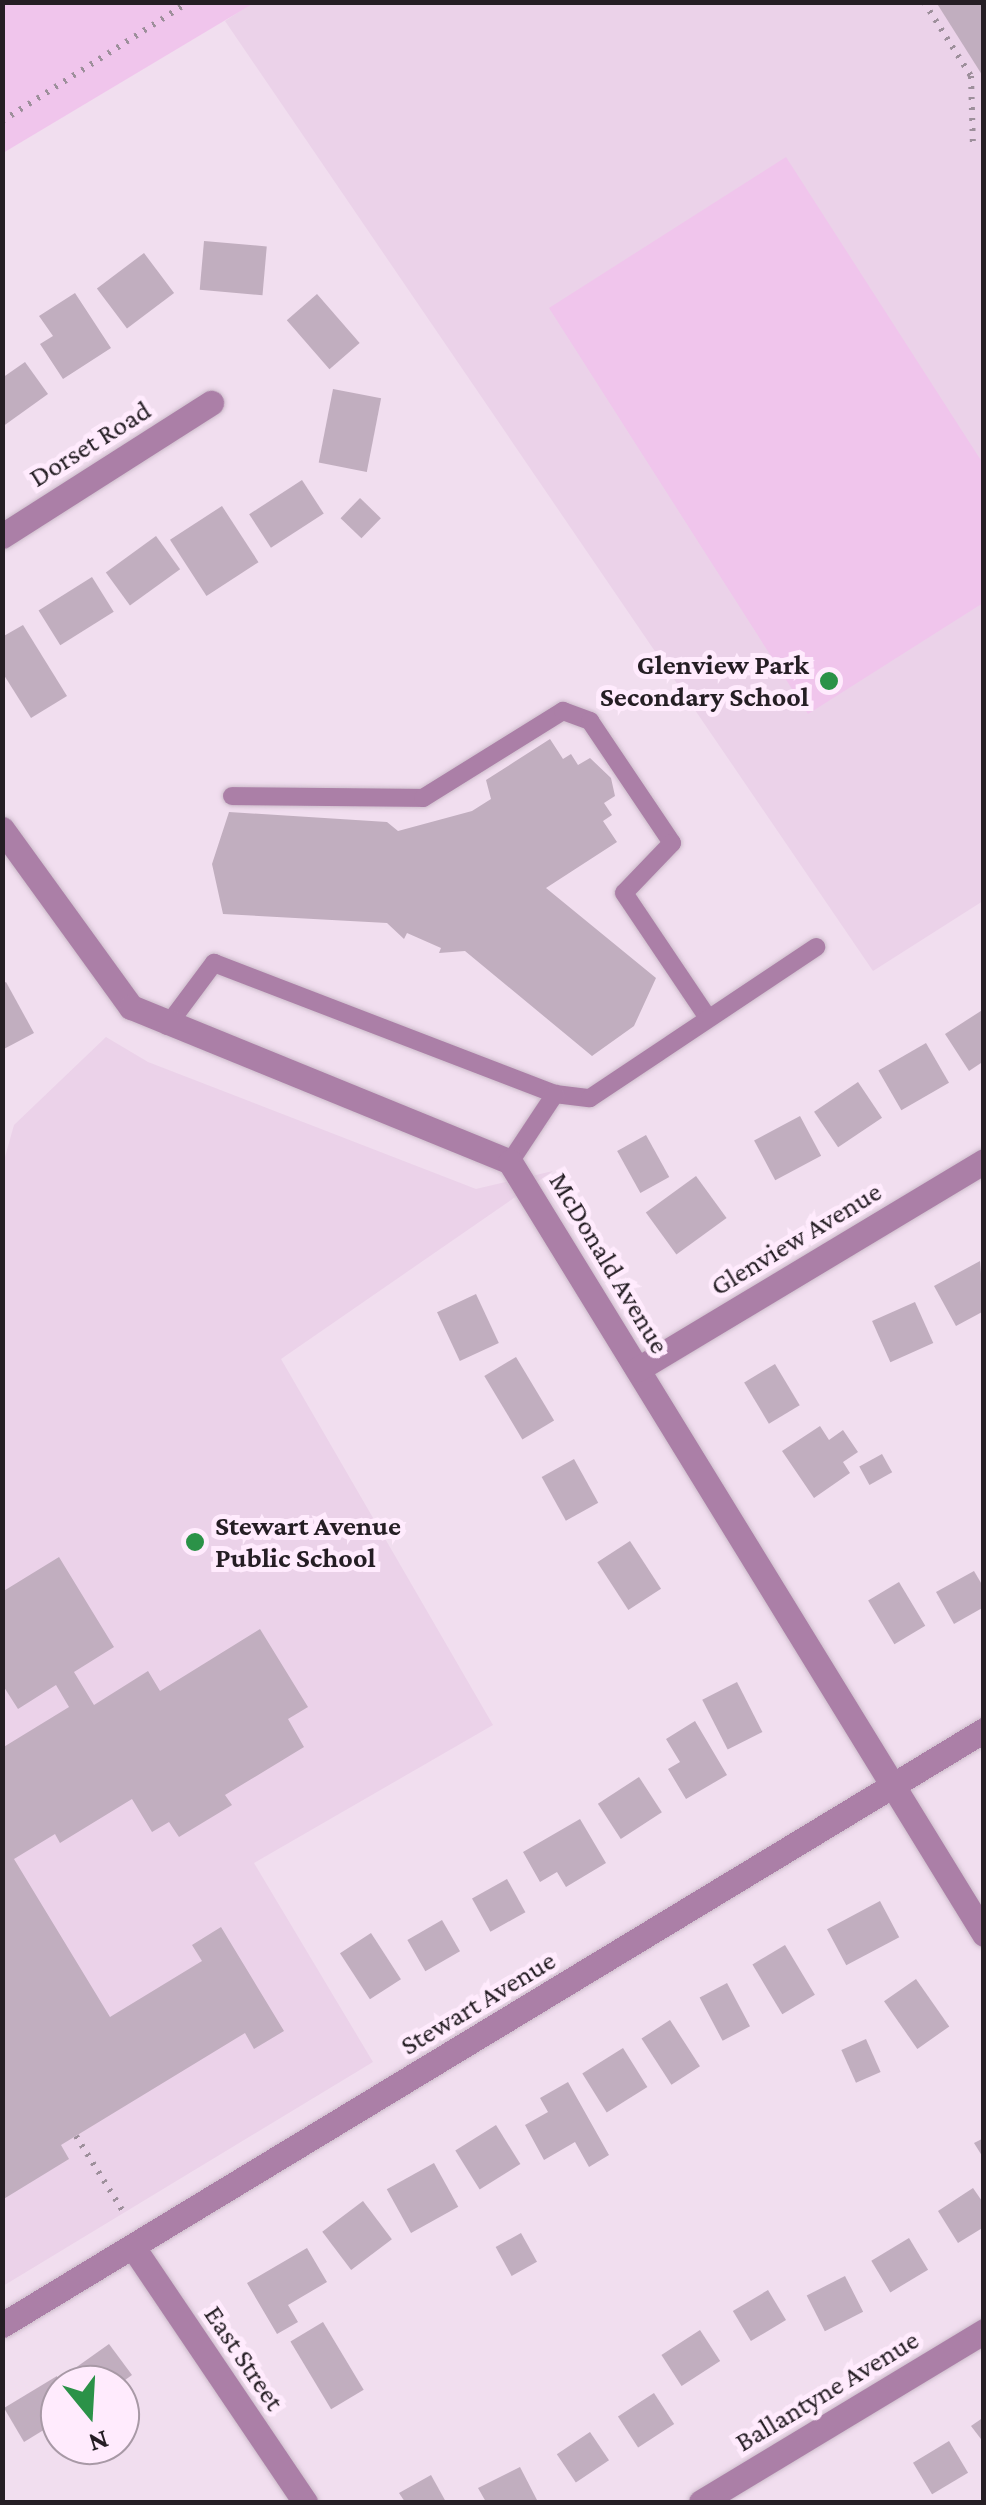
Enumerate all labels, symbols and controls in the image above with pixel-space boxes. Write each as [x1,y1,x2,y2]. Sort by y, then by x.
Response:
street label: Dorset Road [23,393,157,495]
place label: Glenview Park Secondary School [600,648,809,714]
marker: Glenview Park Secondary School [818,670,840,692]
street label: McDonald Avenue [542,1166,676,1360]
street label: Glenview Avenue [705,1175,887,1303]
place label: Stewart Avenue Public School [215,1509,401,1575]
marker: Stewart Avenue Public School [184,1531,206,1553]
street label: Stewart Avenue [394,1944,562,2062]
street label: East Street [197,2299,291,2417]
street label: Ballantyne Avenue [729,2323,925,2459]
north arrow [40,2365,140,2465]
text: N [85,2424,113,2460]

